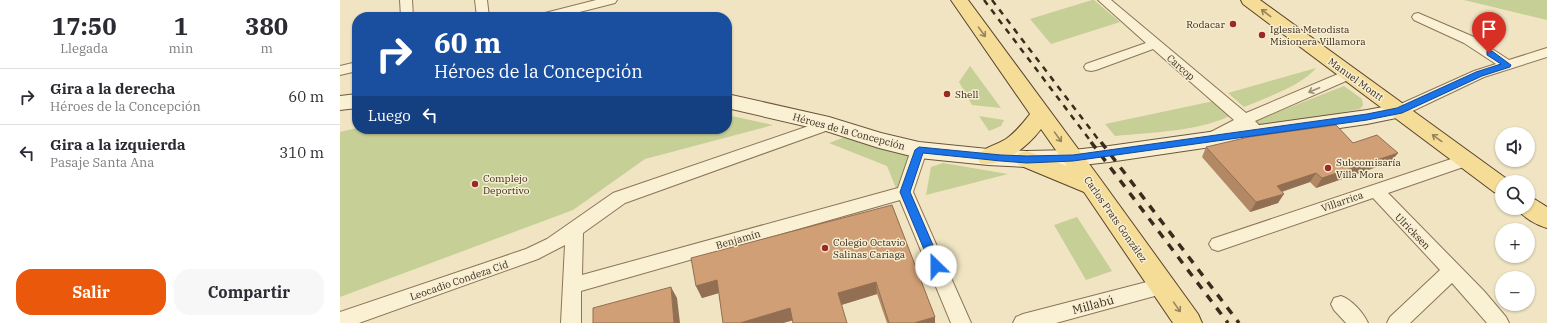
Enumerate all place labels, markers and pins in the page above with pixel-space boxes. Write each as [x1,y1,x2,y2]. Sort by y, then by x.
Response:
pin [1472,12,1506,53]
place label: Rodacar [1186,18,1226,31]
marker: Rodacar [1228,19,1238,29]
place label: Iglesia Metodista Misionera Villamora [1270,23,1366,48]
marker: Iglesia Metodista Misionera Villamora [1257,30,1267,40]
place label: Shell [955,88,978,101]
marker: Shell [942,89,952,99]
place label: Subcomisaría Villa Mora [1336,156,1401,181]
marker: Subcomisaría Villa Mora [1323,163,1333,173]
place label: Complejo Deportivo [483,172,530,197]
marker: Complejo Deportivo [470,179,480,189]
place label: Colegio Octavio Salinas Cariaga [833,236,906,261]
marker: Colegio Octavio Salinas Cariaga [820,243,830,253]

